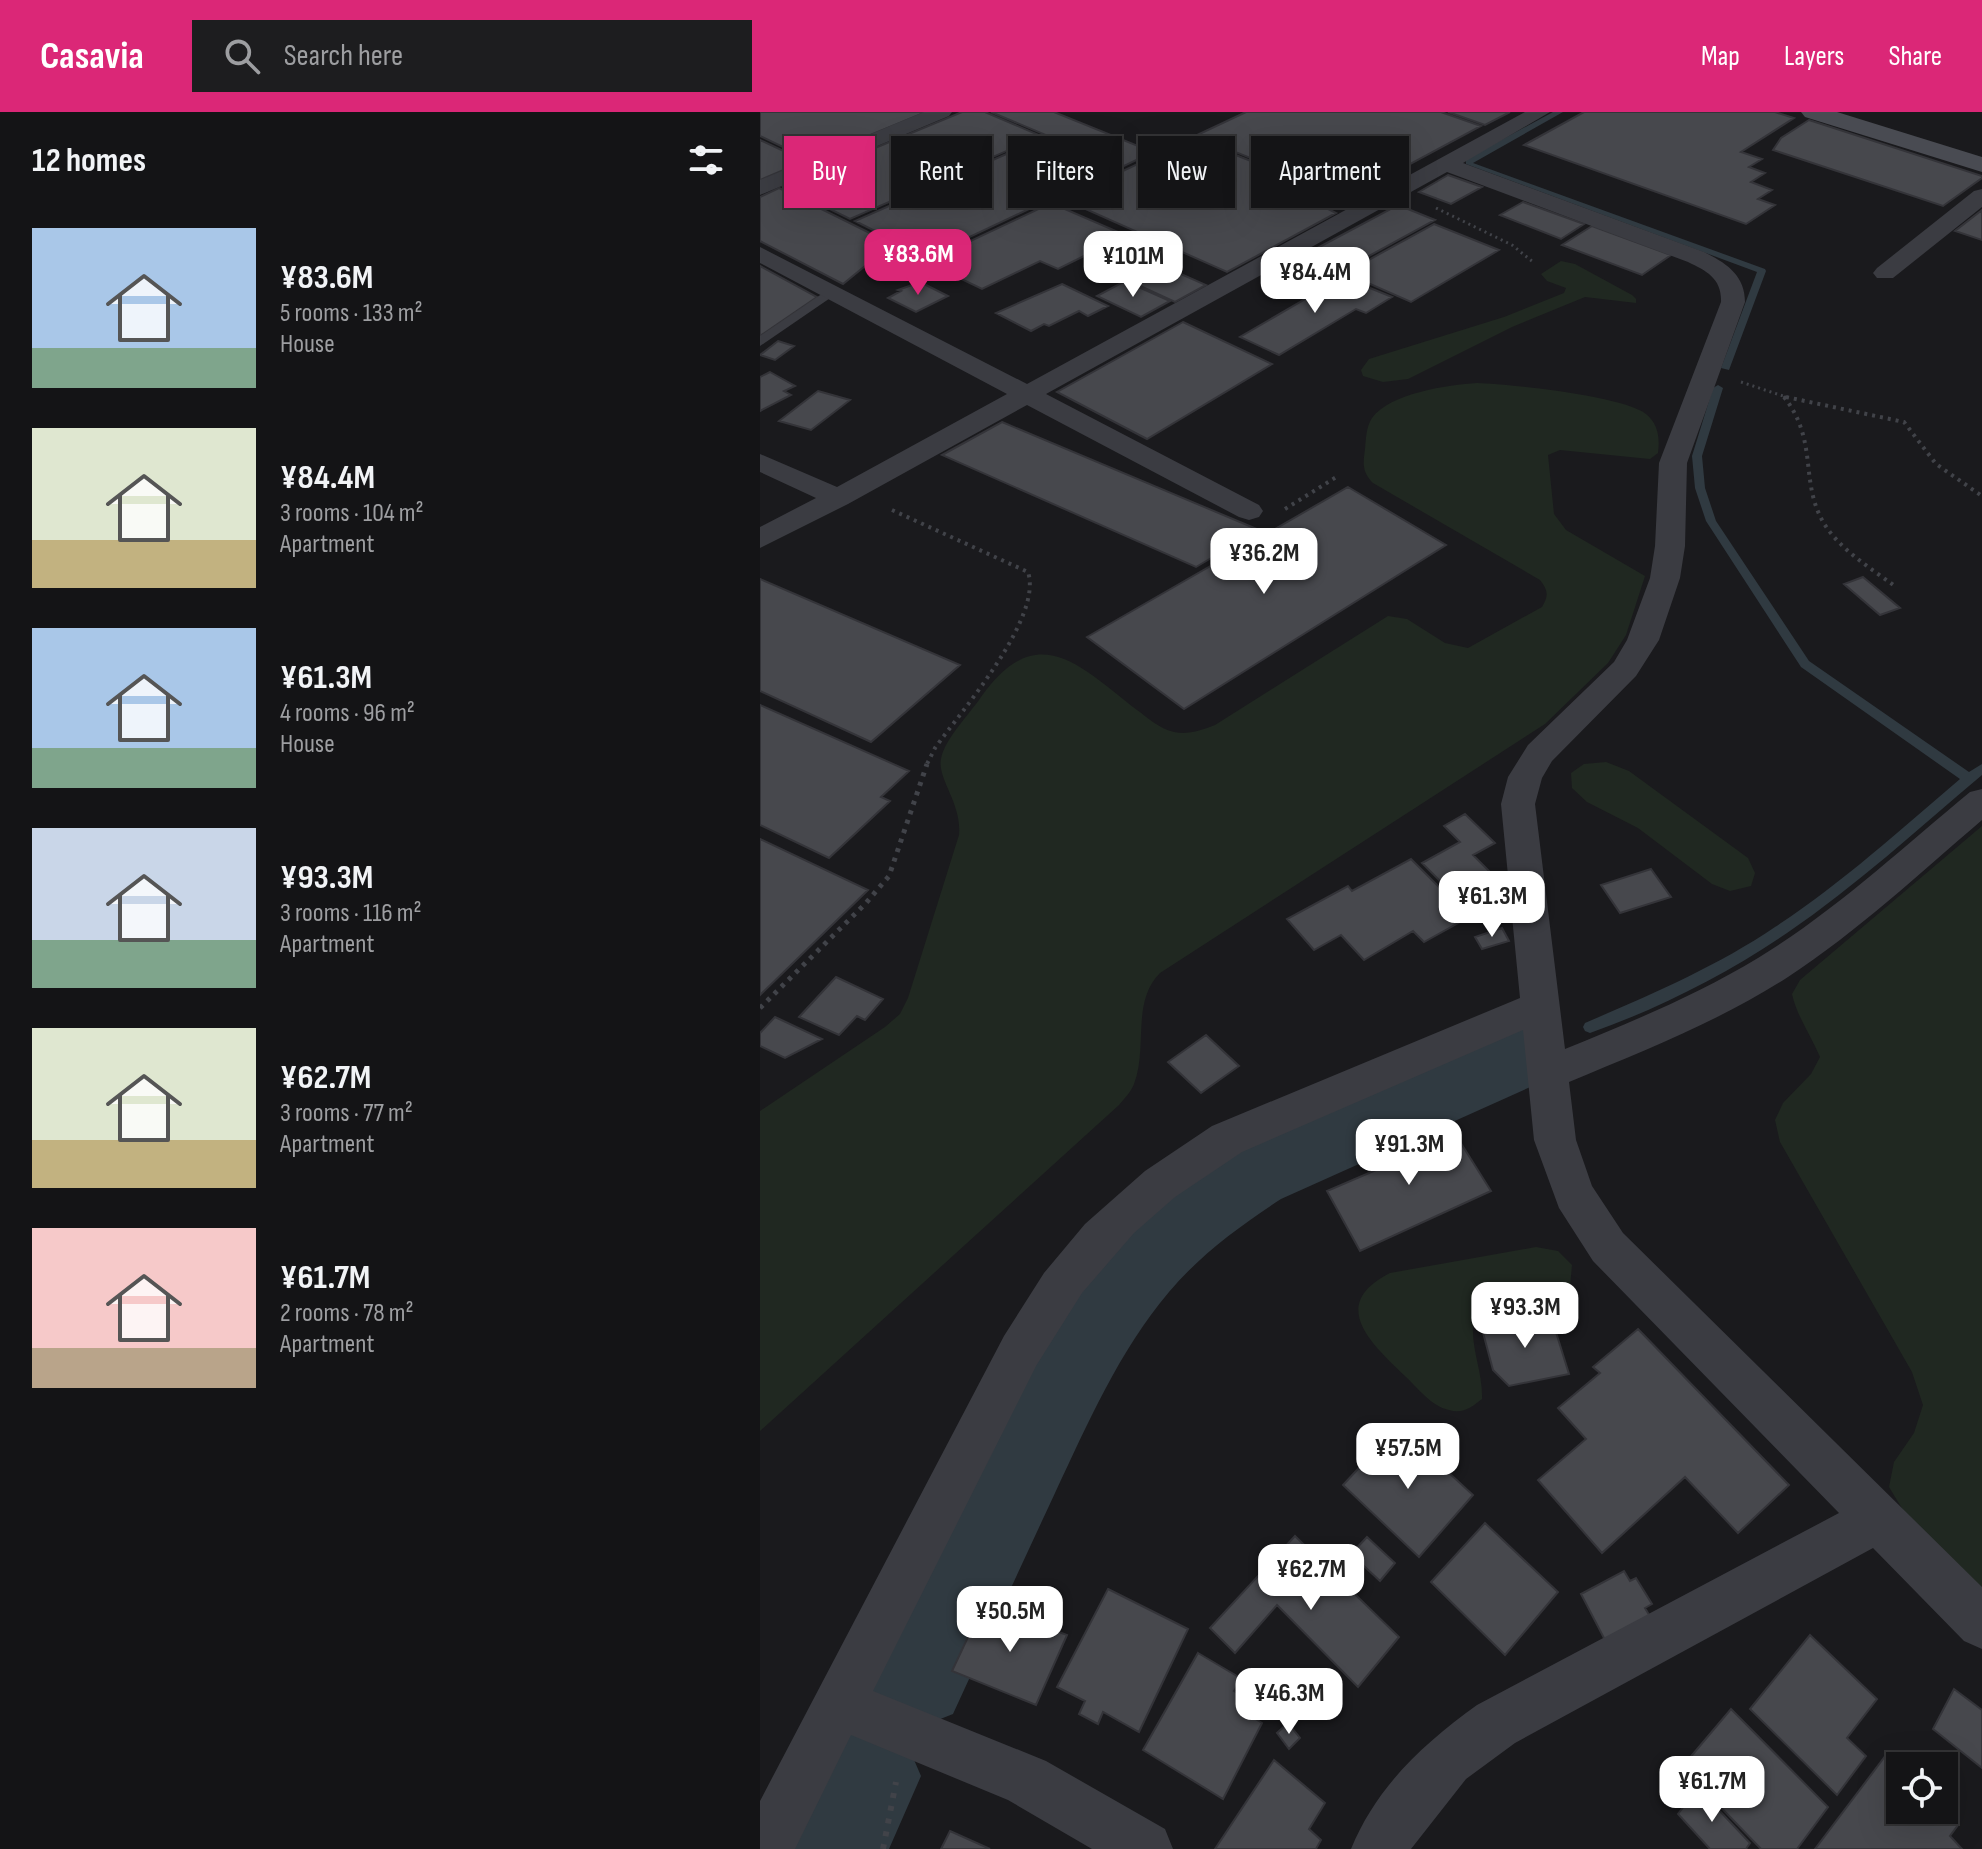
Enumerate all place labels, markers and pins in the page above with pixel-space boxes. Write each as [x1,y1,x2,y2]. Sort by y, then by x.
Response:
pin: ¥83.6M [853,229,983,297]
pin: ¥101M [1077,231,1189,299]
pin: ¥84.4M [1250,247,1380,315]
pin: ¥36.2M [1199,528,1329,596]
pin: ¥61.3M [1427,871,1557,939]
pin: ¥91.3M [1344,1119,1474,1187]
pin: ¥93.3M [1460,1282,1590,1350]
pin: ¥57.5M [1343,1423,1473,1491]
pin: ¥62.7M [1246,1544,1376,1612]
pin: ¥50.5M [945,1586,1075,1654]
pin: ¥46.3M [1224,1668,1354,1736]
pin: ¥61.7M [1647,1756,1777,1824]

